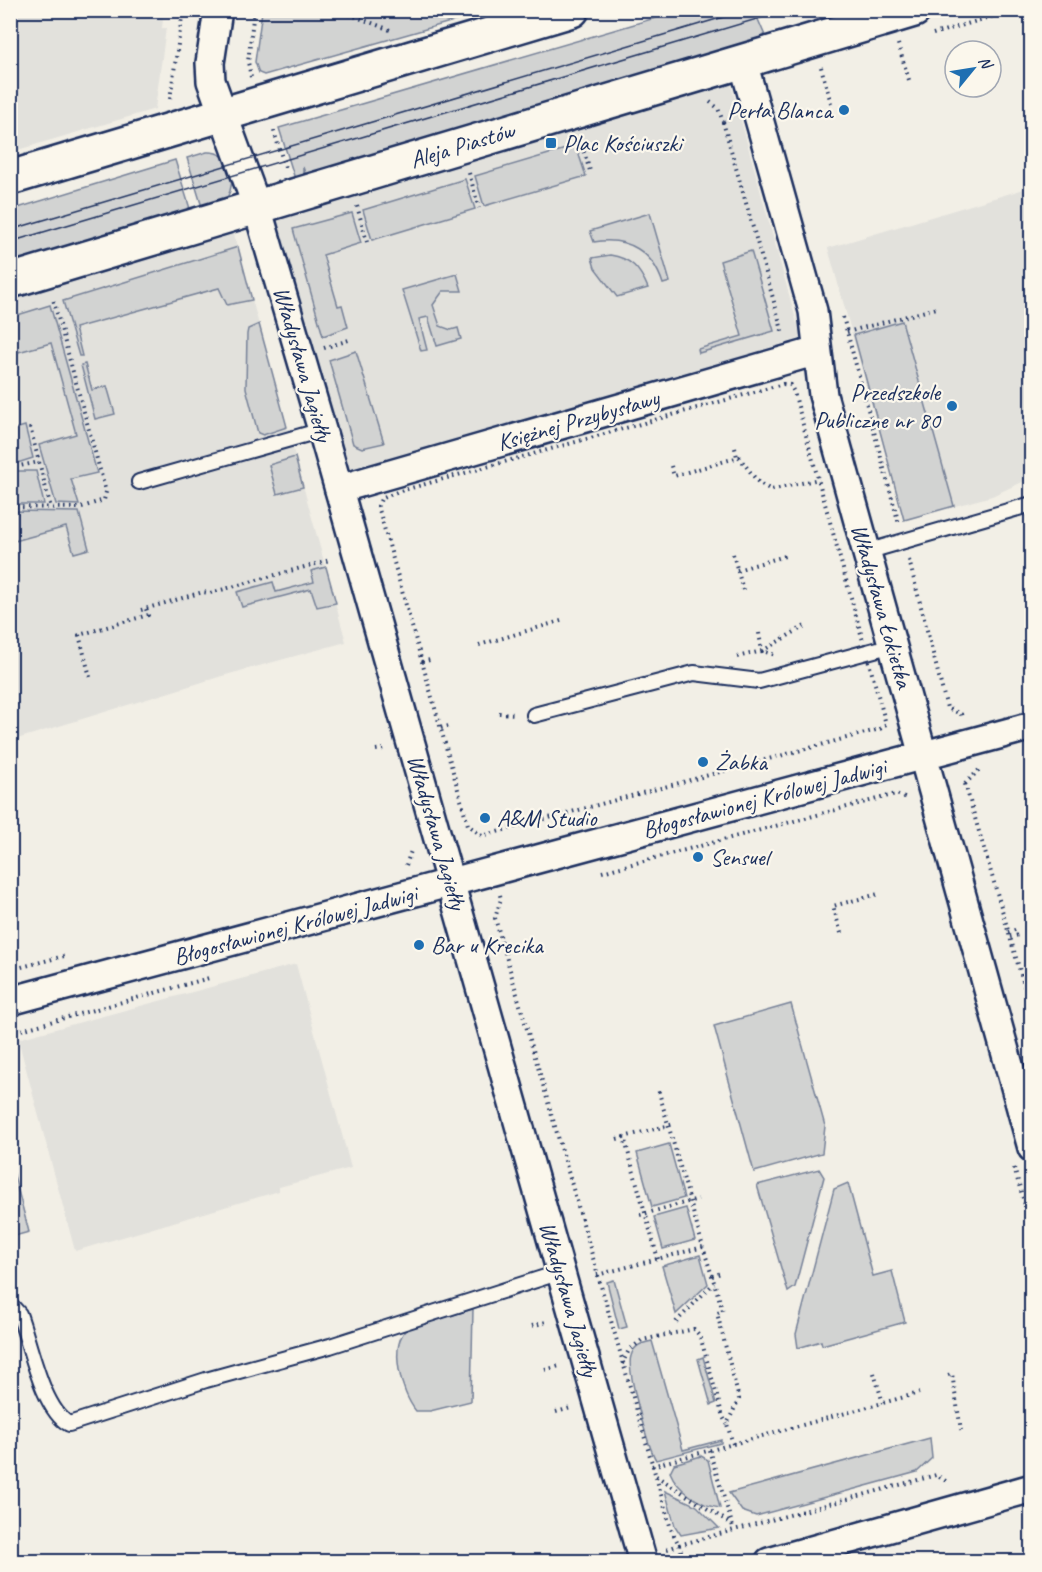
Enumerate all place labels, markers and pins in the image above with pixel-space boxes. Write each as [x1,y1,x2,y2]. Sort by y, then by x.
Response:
place label: Perła Blanca [727,95,834,125]
marker: Perła Blanca [837,103,851,117]
place label: Plac Kościuszki [563,128,685,158]
marker: Plac Kościuszki [544,136,558,150]
place label: Przedszkole Publiczne nr 80 [814,377,942,435]
marker: Przedszkole Publiczne nr 80 [945,399,959,413]
place label: Żabka [715,747,768,777]
marker: Żabka [696,755,710,769]
place label: A&M Studio [497,803,598,833]
marker: A&M Studio [478,811,492,825]
place label: Sensuel [710,842,773,872]
marker: Sensuel [691,850,705,864]
place label: Bar u Krecika [431,930,544,960]
marker: Bar u Krecika [412,938,426,952]

